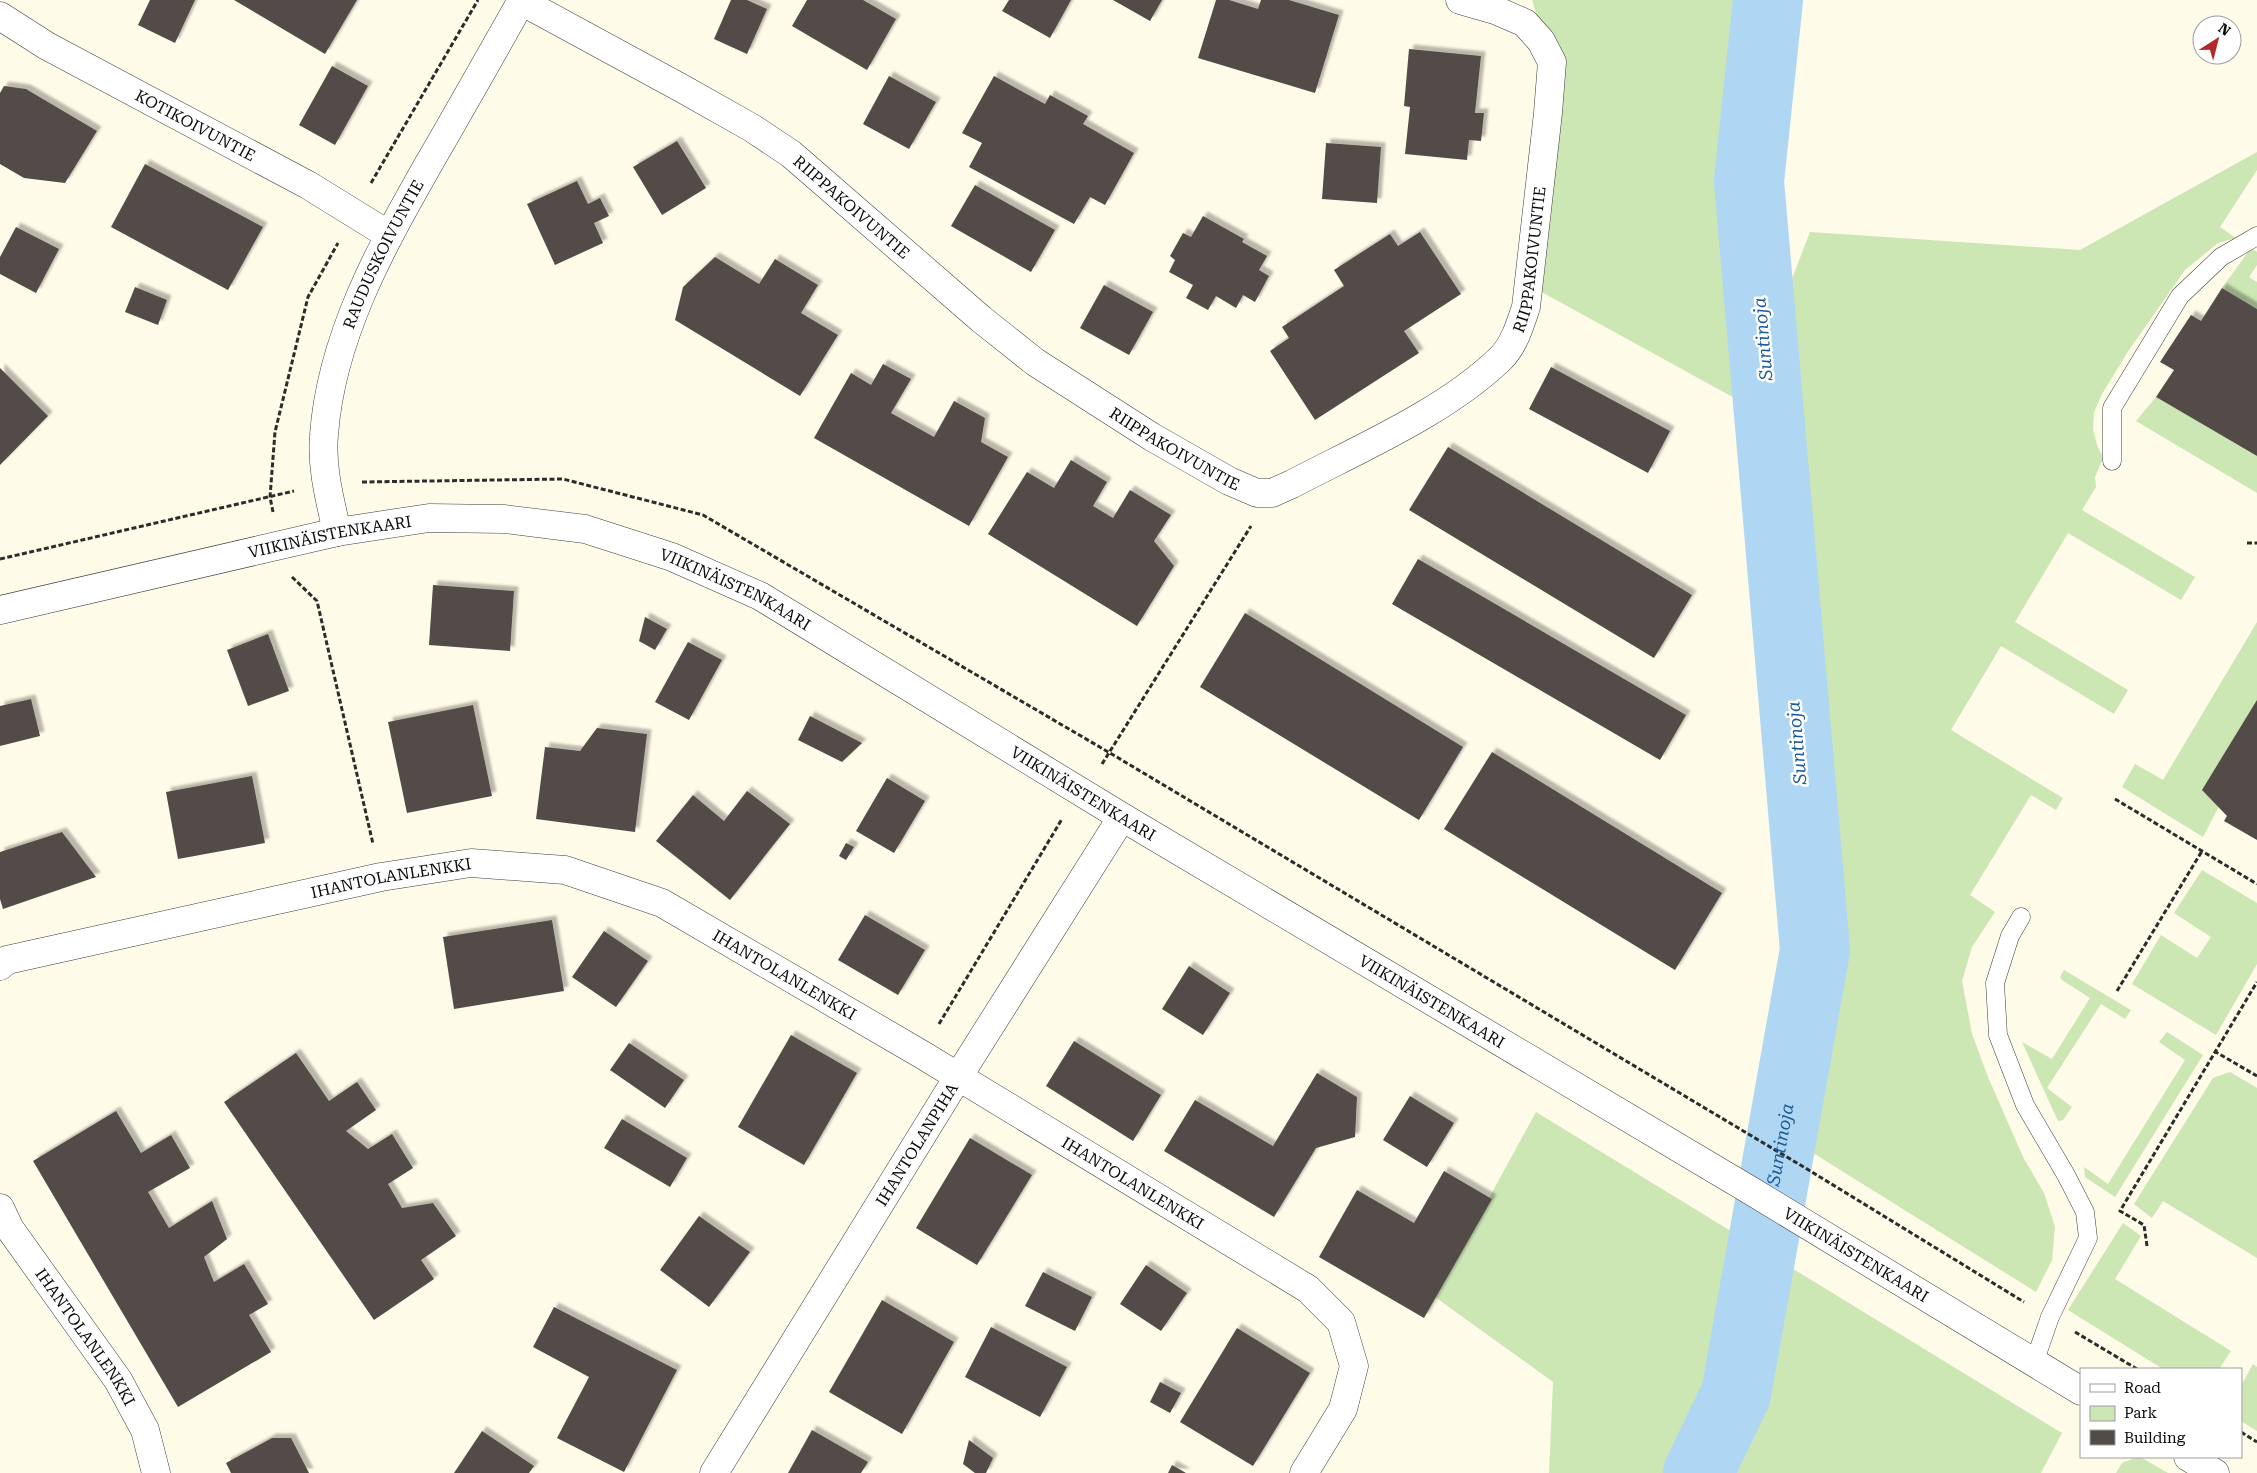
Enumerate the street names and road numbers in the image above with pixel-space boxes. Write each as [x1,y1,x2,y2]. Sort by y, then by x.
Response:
street label: KOTIKOIVUNTIE [132,86,259,165]
street label: RIIPPAKOIVUNTIE [789,152,913,263]
street label: RAUDUSKOIVUNTIE [339,177,428,331]
street label: RIIPPAKOIVUNTIE [1509,185,1550,335]
street label: RIIPPAKOIVUNTIE [1106,404,1243,495]
street label: VIIKINÄISTENKAARI [246,512,413,562]
street label: VIIKINÄISTENKAARI [657,545,814,635]
street label: VIIKINÄISTENKAARI [1007,742,1159,845]
street label: IHANTOLANLENKKI [309,854,473,902]
street label: IHANTOLANLENKKI [709,926,859,1024]
street label: VIIKINÄISTENKAARI [1355,951,1508,1052]
street label: IHANTOLANPIHA [872,1079,962,1210]
street label: IHANTOLANLENKKI [1058,1133,1207,1234]
street label: VIIKINÄISTENKAARI [1780,1204,1932,1306]
street label: IHANTOLANLENKKI [31,1265,139,1409]

